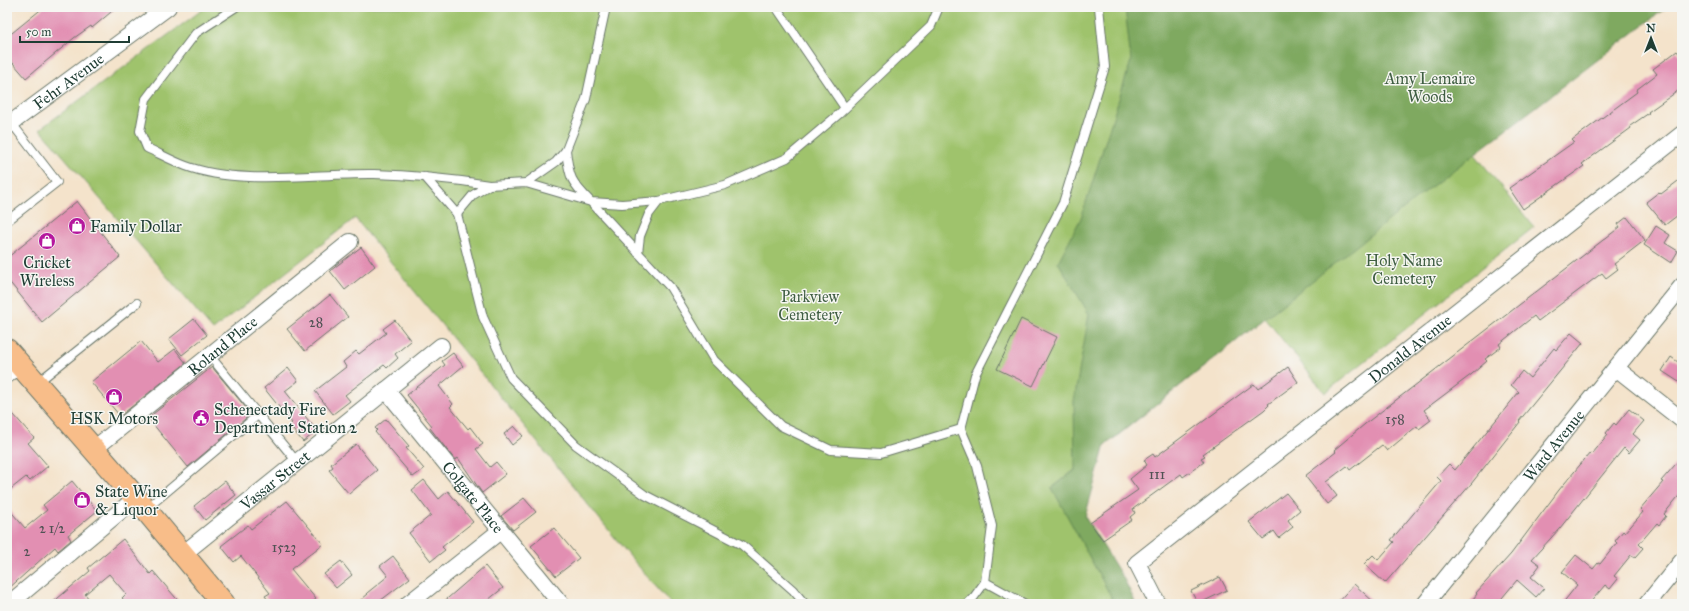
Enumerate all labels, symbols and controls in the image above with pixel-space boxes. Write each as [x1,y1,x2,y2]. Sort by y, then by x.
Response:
scale bar [20,18,129,44]
north arrow [1631,18,1671,58]
text: N [1646,22,1656,35]
text: 50 m [26,25,51,39]
street label: Fehr Avenue [29,49,108,114]
park label: Amy Lemaire Woods [1384,69,1476,106]
shop icon: Family Dollar [67,216,87,236]
place label: Family Dollar [90,217,182,236]
shop icon: Cricket Wireless [37,231,57,251]
park label: Holy Name Cemetery [1366,251,1443,288]
place label: Cricket Wireless [20,253,75,290]
park label: Parkview Cemetery [778,287,842,324]
street label: Donald Avenue [1365,310,1455,387]
street label: Roland Place [184,312,262,379]
house number: 28 [309,314,323,331]
shop icon: HSK Motors [104,387,124,407]
place label: Schenectady Fire Department Station 2 [214,400,357,437]
street label: Ward Avenue [1519,406,1588,485]
public building icon: Schenectady Fire Department Station 2 [191,408,211,428]
place label: HSK Motors [70,409,158,428]
house number: 158 [1385,411,1405,428]
street label: Vassar Street [236,446,314,515]
street label: Colgate Place [438,457,508,537]
house number: 111 [1149,466,1166,483]
place label: State Wine & Liquor [95,482,168,520]
shop icon: State Wine & Liquor [72,490,92,510]
house number: 2 1/2 [39,520,65,537]
house number: 1523 [272,539,296,556]
house number: 2 [24,543,31,560]

